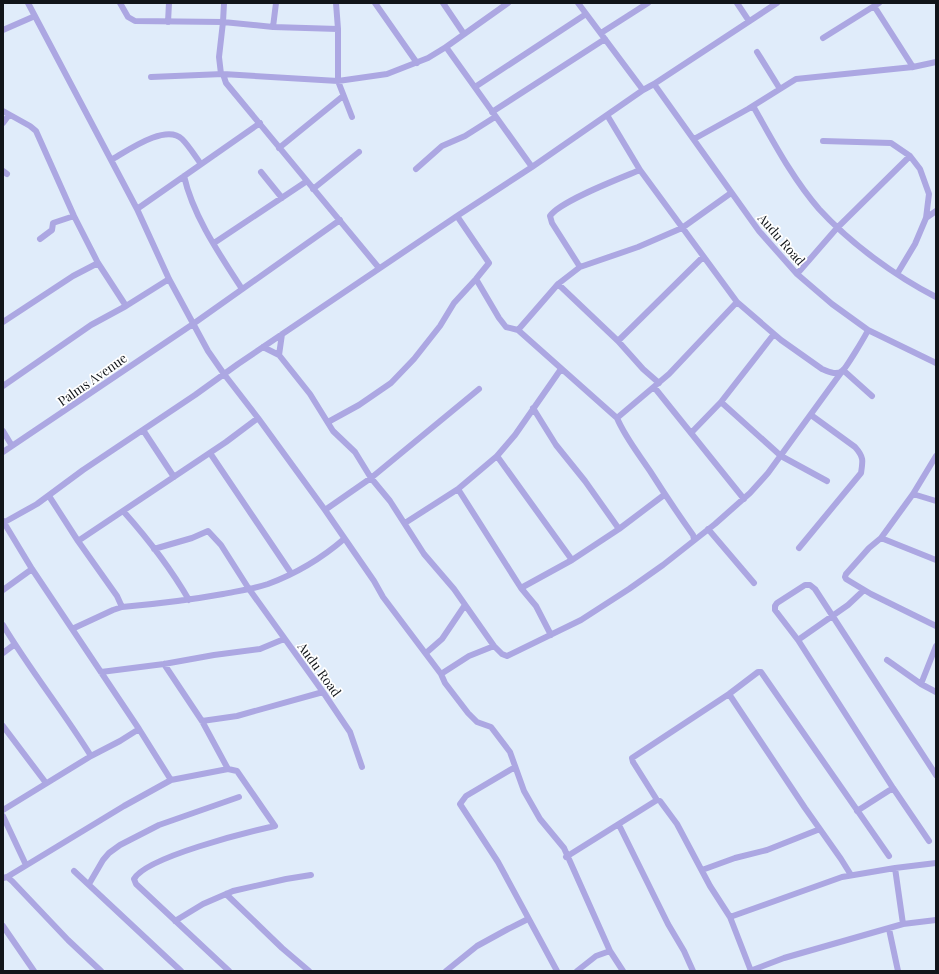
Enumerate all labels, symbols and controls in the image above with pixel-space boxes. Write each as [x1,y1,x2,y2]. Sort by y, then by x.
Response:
street label: Audu Road [754,209,809,269]
street label: Palms Avenue [54,349,130,409]
street label: Audu Road [294,638,346,700]

